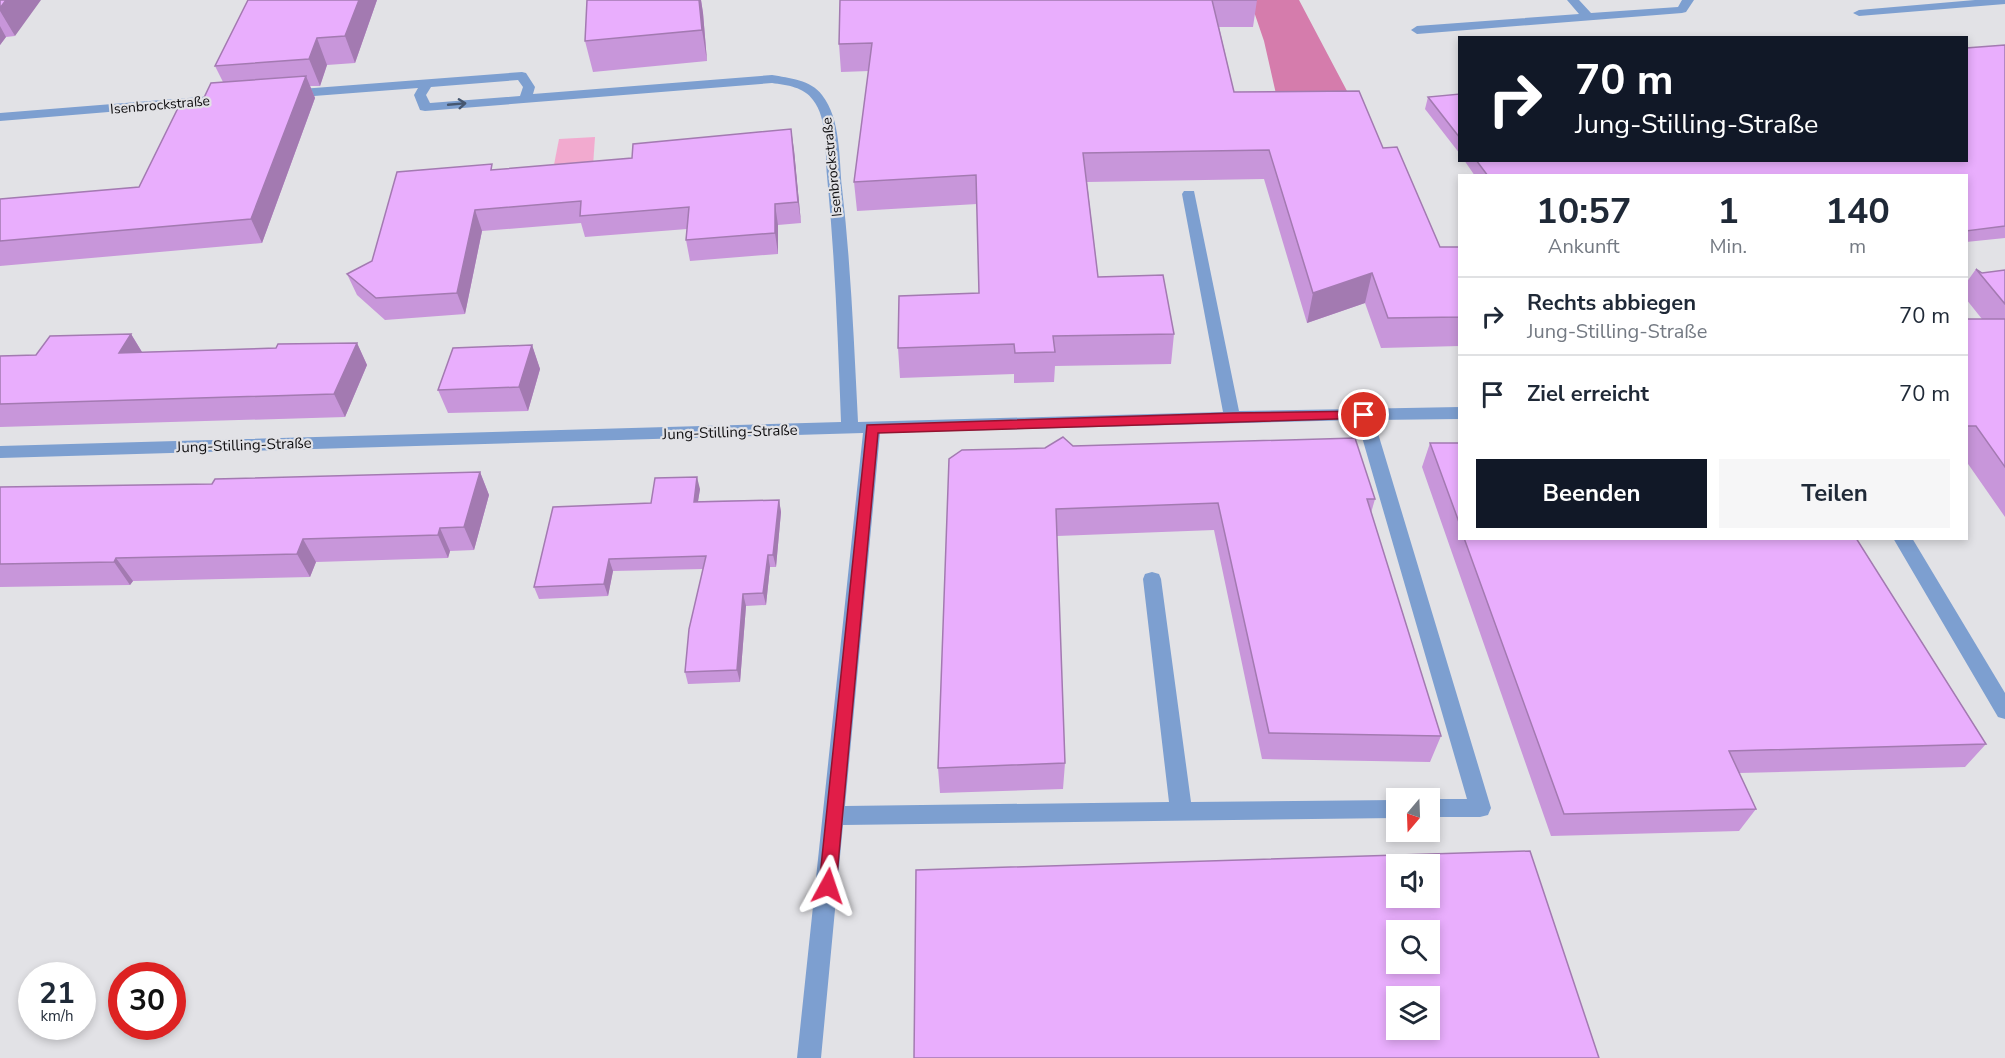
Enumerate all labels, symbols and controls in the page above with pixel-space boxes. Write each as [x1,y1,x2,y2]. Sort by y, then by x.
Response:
text: 70 m [1575,52,1674,109]
icon: right [1476,60,1554,138]
street label: Isenbrockstraße [109,91,211,119]
one-way arrow [446,98,466,109]
text: Jung-Stilling-Straße [1575,106,1818,143]
street label: Isenbrockstraße [817,116,847,218]
text: 10:57 [1536,187,1631,236]
text: 1 [1717,187,1739,236]
text: 140 [1825,187,1890,236]
text: Ankunft [1548,233,1620,260]
text: Min. [1709,233,1747,260]
text: m [1849,233,1866,260]
text: Rechts abbiegen [1527,288,1696,318]
icon: right [1476,300,1509,333]
text: 70 m [1899,301,1950,331]
text: Jung-Stilling-Straße [1527,318,1707,345]
icon: arrive [1476,378,1509,411]
text: Ziel erreicht [1527,379,1649,409]
text: 70 m [1899,379,1950,409]
pin [1338,389,1389,440]
icon: arrive [1347,398,1380,431]
street label: Jung-Stilling-Straße [661,420,798,444]
street label: Jung-Stilling-Straße [175,433,312,457]
button: Beenden [1476,459,1707,528]
button: Teilen [1719,459,1950,528]
north arrow [1386,788,1440,842]
map controls [1386,788,1440,1040]
position arrow [796,854,860,918]
button: sound [1386,854,1440,908]
button: search [1386,920,1440,974]
speed limit sign: 30 [108,962,186,1040]
text: 21 [39,973,75,1014]
button: layers [1386,986,1440,1040]
text: km/h [40,1006,74,1026]

